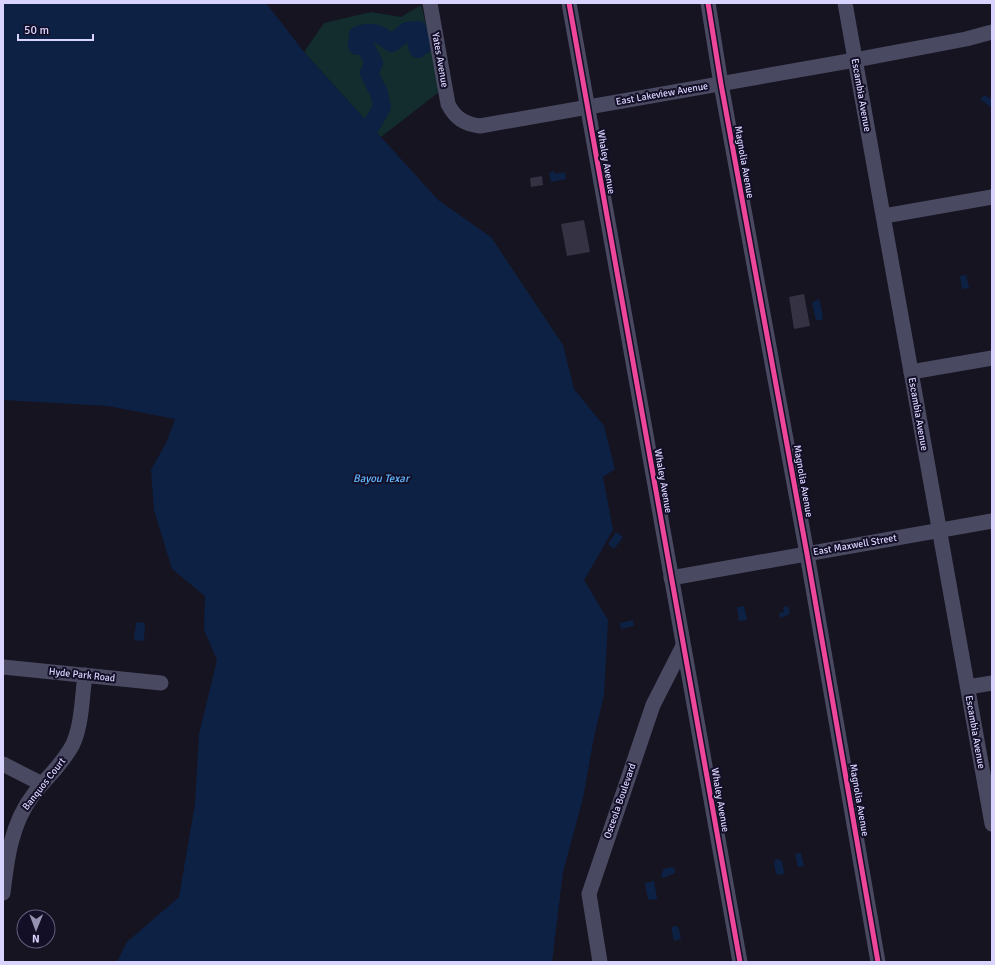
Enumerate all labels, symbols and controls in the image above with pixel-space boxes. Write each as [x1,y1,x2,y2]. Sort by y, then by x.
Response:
scale bar [18,16,93,42]
text: 50 m [24,23,49,38]
street label: Yates Avenue [429,31,451,89]
street label: Escambia Avenue [849,57,873,133]
street label: East Lakeview Avenue [615,80,709,108]
street label: Magnolia Avenue [732,125,756,199]
street label: Whaley Avenue [594,129,618,195]
street label: Escambia Avenue [906,376,930,452]
street label: Magnolia Avenue [791,444,815,518]
street label: Whaley Avenue [651,448,675,514]
water label: Bayou Texar [353,472,411,485]
street label: East Maxwell Street [812,532,898,558]
street label: Hyde Park Road [48,666,116,684]
street label: Escambia Avenue [963,694,987,770]
street label: Banquos Court [20,755,68,813]
street label: Osceola Boulevard [601,762,639,840]
street label: Magnolia Avenue [847,763,871,837]
street label: Whaley Avenue [708,767,732,833]
north arrow [16,909,56,949]
text: N [32,932,40,945]

